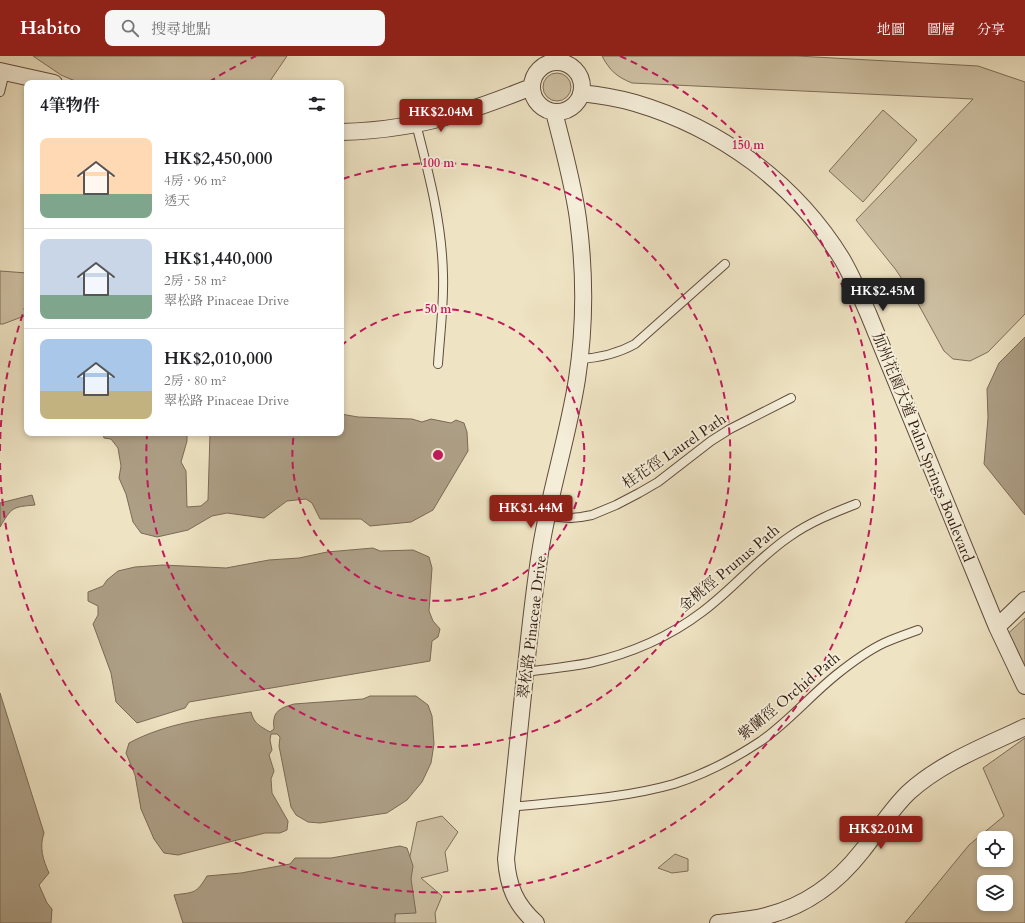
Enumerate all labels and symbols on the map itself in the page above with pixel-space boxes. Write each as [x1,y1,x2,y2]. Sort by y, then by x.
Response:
pin: HK$2.04M [400,99,482,133]
text: 150 m [732,137,765,153]
text: 100 m [422,155,455,171]
pin: HK$2.45M [842,278,924,312]
text: 50 m [425,301,452,317]
street label: 加州花園大道 Palm Springs Boulevard [868,329,978,565]
street label: 桂花徑 Laurel Path [618,408,730,493]
centre of rings [431,448,445,462]
pin: HK$1.44M [490,495,572,529]
street label: 金桃徑 Prunus Path [674,519,784,616]
street label: 翠松路 Pinaceae Drive [513,554,551,700]
street label: 紫蘭徑 Orchid Path [734,647,845,745]
pin: HK$2.01M [840,816,922,850]

